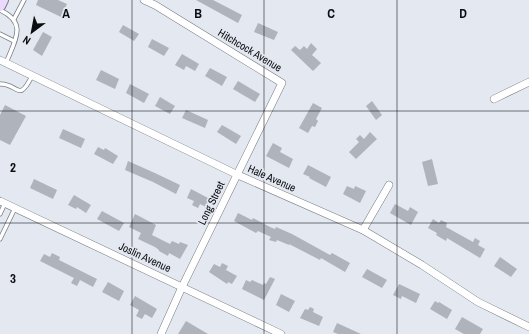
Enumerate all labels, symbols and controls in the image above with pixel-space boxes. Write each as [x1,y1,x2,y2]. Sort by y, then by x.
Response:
text: A [62,5,70,22]
text: B [194,5,202,22]
text: C [327,5,335,22]
text: D [459,5,467,22]
north arrow [12,12,52,52]
street label: Hitchcock Avenue [216,25,284,75]
text: N [20,33,33,48]
text: 2 [10,159,16,176]
street label: Hale Avenue [246,161,298,195]
street label: Long Street [194,179,228,227]
street label: Joslin Avenue [117,239,173,275]
text: 3 [10,270,16,287]

